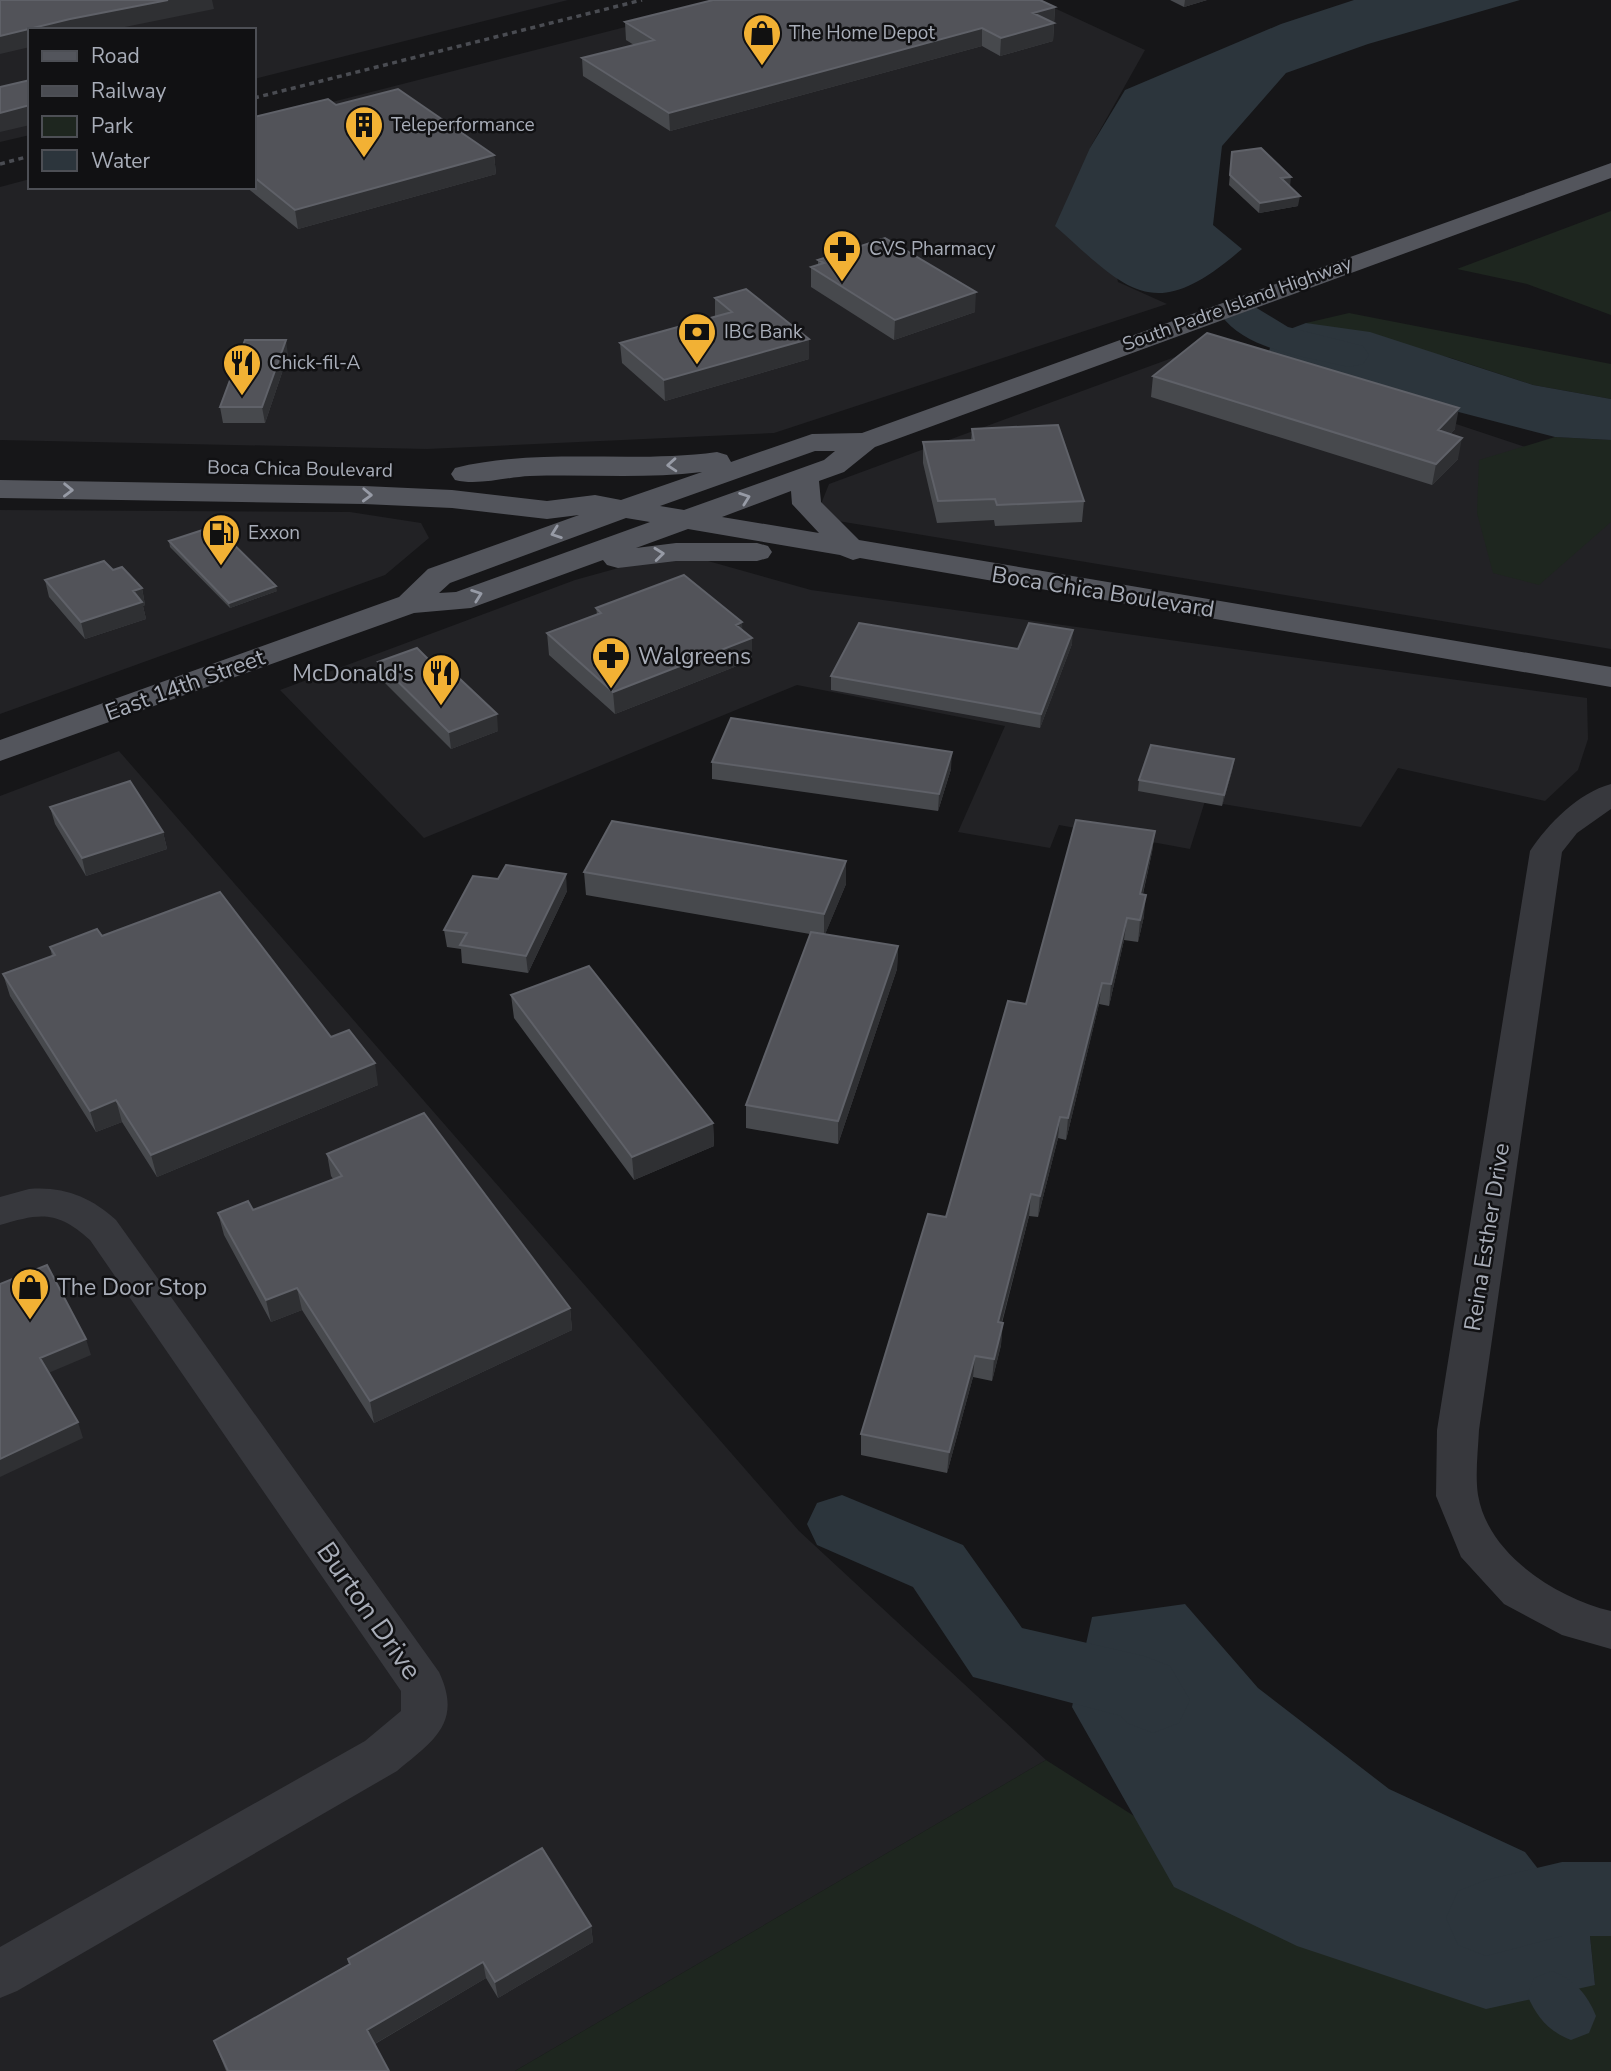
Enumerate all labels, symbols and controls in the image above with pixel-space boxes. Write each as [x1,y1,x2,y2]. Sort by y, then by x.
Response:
shop icon: The Home Depot [741,12,783,67]
place label: The Home Depot [789,20,935,46]
legend [28,28,256,189]
text: Road [91,42,140,70]
text: Railway [91,77,166,105]
building icon: Teleperformance [343,104,385,159]
text: Park [91,112,133,140]
place label: Teleperformance [391,112,535,138]
text: Water [91,147,150,175]
pharmacy icon: CVS Pharmacy [821,228,863,283]
place label: CVS Pharmacy [869,236,996,262]
street label: South Padre Island Highway [1119,250,1356,358]
bank icon: IBC Bank [676,311,718,366]
place label: IBC Bank [724,319,803,345]
restaurant icon: Chick-fil-A [221,342,263,397]
place label: Chick-fil-A [269,350,361,376]
street label: Boca Chica Boulevard [207,454,393,484]
one-way arrow [666,457,677,472]
one-way arrow [63,482,74,498]
one-way arrow [362,487,372,503]
one-way arrow [738,492,750,506]
fuel station icon: Exxon [200,512,242,567]
place label: Exxon [248,520,300,546]
one-way arrow [550,525,562,539]
one-way arrow [653,547,665,562]
street label: Boca Chica Boulevard [990,559,1216,625]
one-way arrow [471,589,483,603]
pharmacy icon: Walgreens [590,635,632,690]
street label: East 14th Street [101,641,270,728]
place label: Walgreens [638,641,751,672]
restaurant icon: McDonald's [420,652,462,707]
place label: McDonald's [292,658,414,689]
street label: Reina Esther Drive [1457,1141,1517,1333]
shop icon: The Door Stop [9,1266,51,1321]
place label: The Door Stop [57,1272,207,1303]
street label: Burton Drive [308,1535,430,1687]

